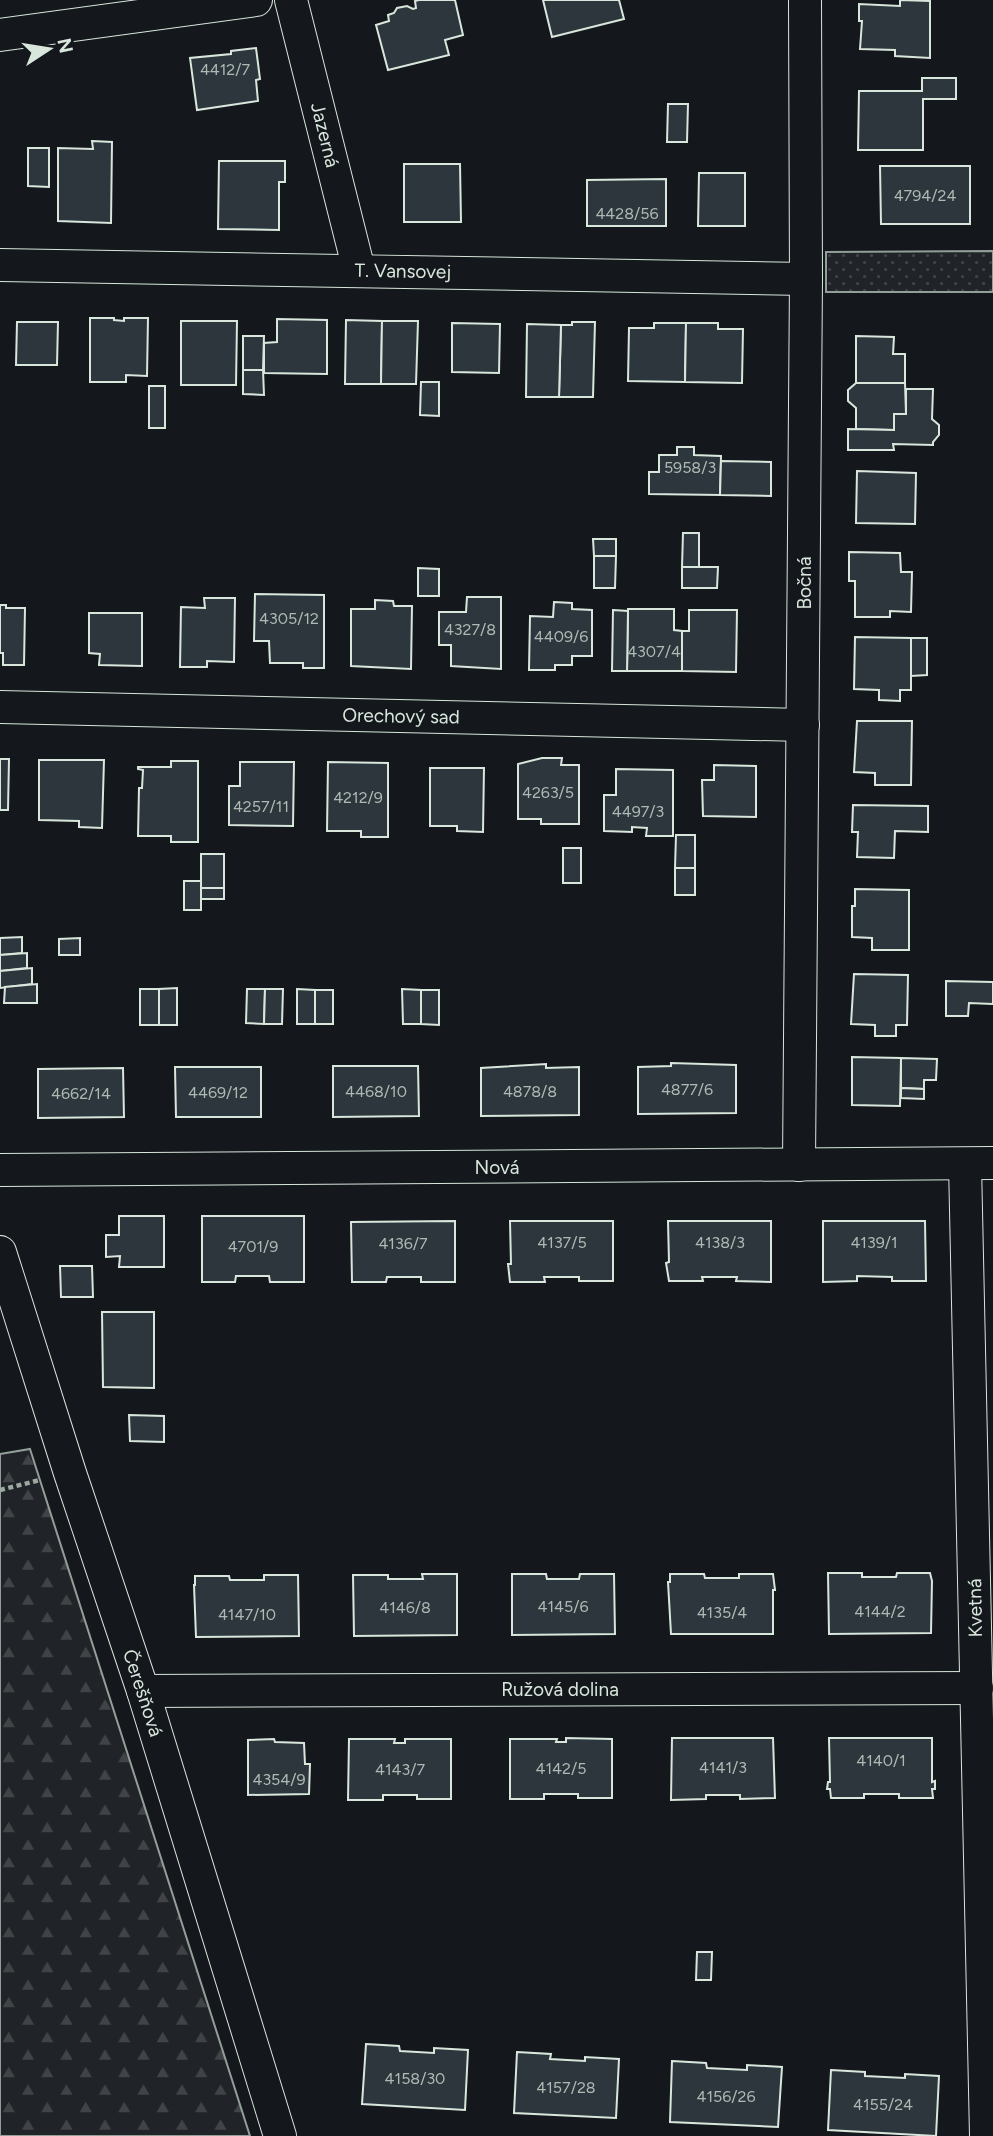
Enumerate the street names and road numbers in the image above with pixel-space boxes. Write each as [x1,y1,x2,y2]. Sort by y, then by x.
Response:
street label: Jazerná [306,100,344,170]
street label: T. Vansovej [355,259,451,283]
street label: Bočná [793,556,816,610]
street label: Orechový sad [342,703,460,729]
street label: Nová [475,1156,519,1179]
street label: Kvetná [963,1578,987,1638]
street label: Čerešňová [118,1646,168,1740]
street label: Ružová dolina [501,1678,619,1701]

